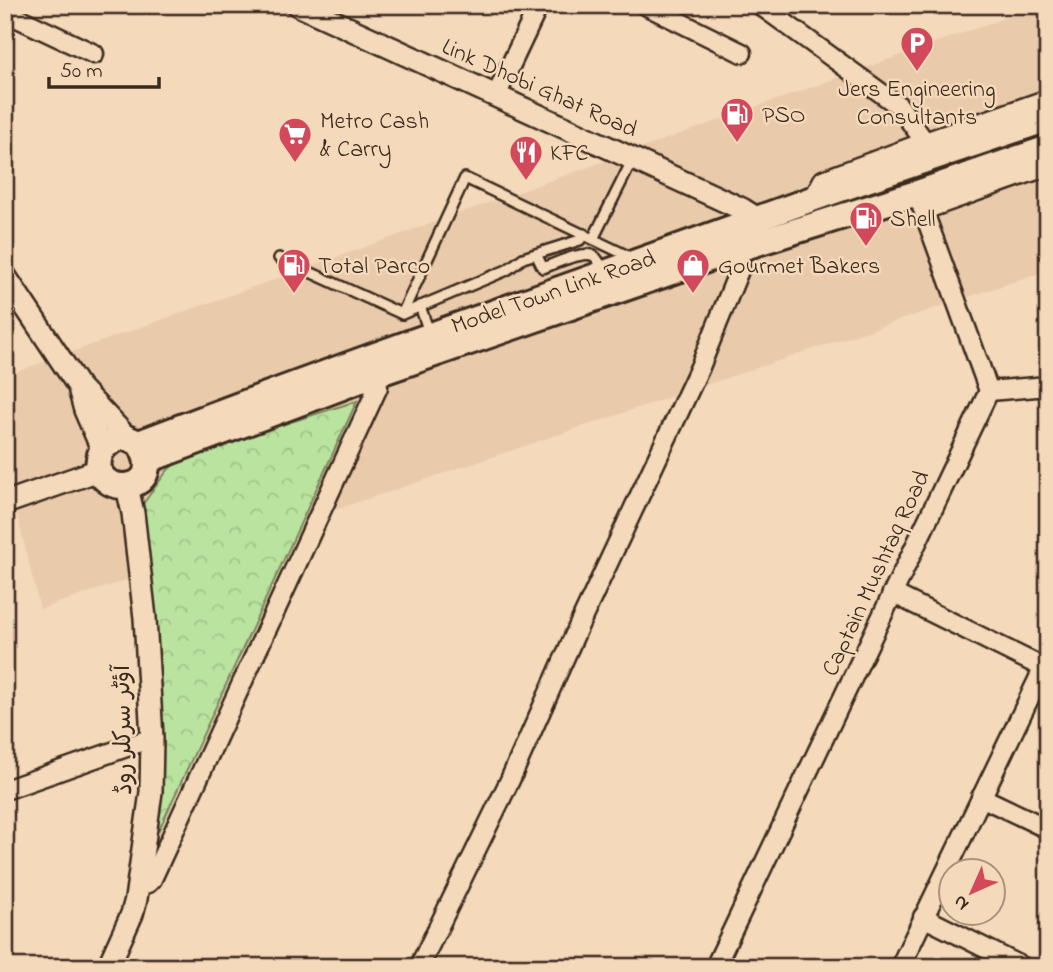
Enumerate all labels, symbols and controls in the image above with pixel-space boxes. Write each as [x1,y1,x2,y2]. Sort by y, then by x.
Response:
parking icon: Jers Engineering Consultants [898,24,936,73]
street label: Link Dhobi Ghat Road [435,30,643,148]
scale bar [49,46,159,90]
text: 50 m [60,57,103,87]
place label: Jers Engineering Consultants [838,73,996,136]
fuel station icon: PSO [718,95,756,144]
place label: PSO [762,99,806,134]
place label: Metro Cash & Carry [320,105,429,169]
supermarket icon: Metro Cash & Carry [276,115,314,164]
restaurant icon: KFC [507,133,545,182]
place label: KFC [550,137,588,172]
fuel station icon: Shell [847,199,885,248]
place label: Shell [890,203,936,238]
street label: Model Town Link Road [447,242,661,345]
fuel station icon: Total Parco [275,246,313,295]
shop icon: Gourmet Bakers [674,246,712,295]
place label: Total Parco [318,250,430,285]
place label: Gourmet Bakers [718,250,880,285]
street label: Captain Mushtaq Road [814,465,941,683]
street label: آؤٹر سرکلر روڈ [106,664,143,795]
north arrow [937,856,1007,926]
text: N [948,888,976,916]

